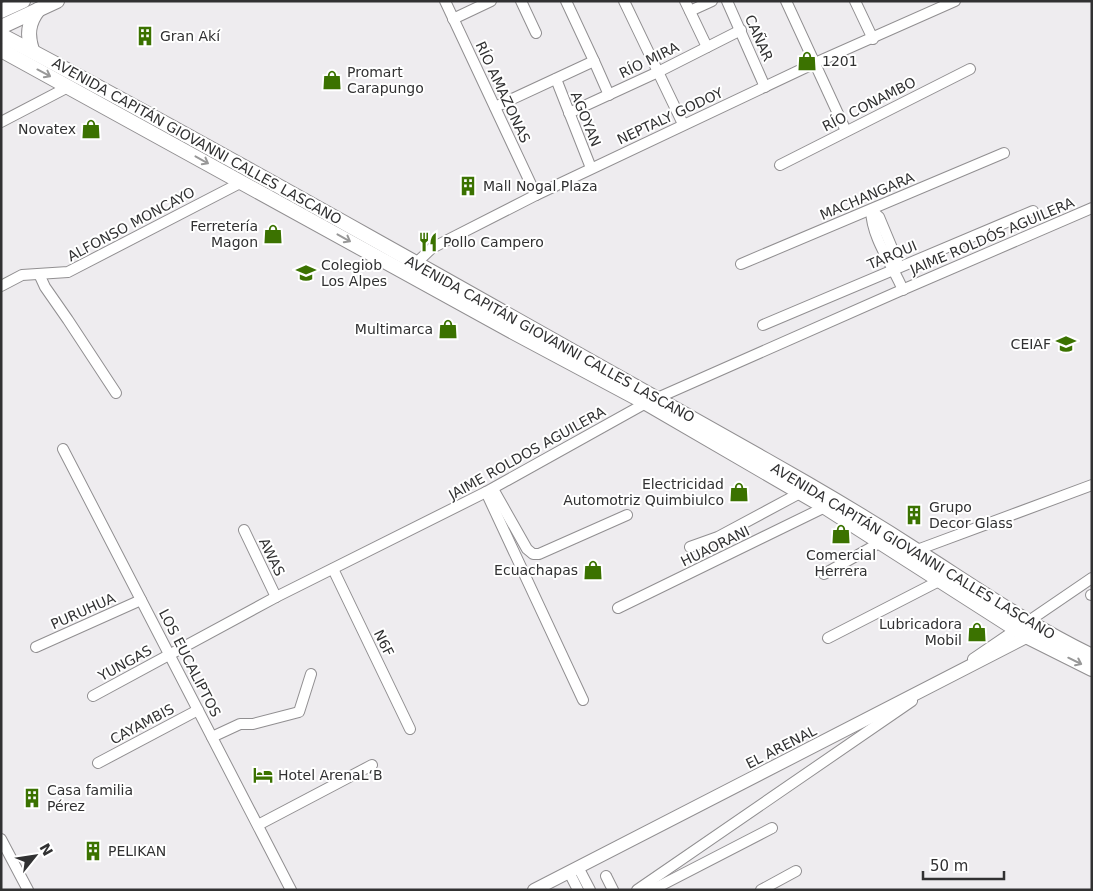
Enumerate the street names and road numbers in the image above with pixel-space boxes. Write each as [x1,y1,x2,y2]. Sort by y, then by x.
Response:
street label: CAÑAR [742,12,776,64]
street label: RÍO AMAZONAS [472,39,534,145]
street label: RÍO MIRA [617,39,682,81]
street label: AVENIDA CAPITÁN GIOVANNI CALLES LASCANO [50,54,344,228]
street label: RÍO CONAMBO [820,74,918,134]
street label: NEPTALY GODOY [614,84,726,148]
street label: AGOYAN [568,89,604,149]
street label: MACHANGARA [817,169,917,223]
street label: ALFONSO MONCAYO [65,184,197,264]
street label: JAIME ROLDÓS AGUILERA [906,193,1077,278]
street label: TARQUI [864,237,919,273]
street label: AVENIDA CAPITÁN GIOVANNI CALLES LASCANO [403,252,697,426]
street label: JAIME ROLDOS AGUILERA [445,403,608,503]
street label: AVENIDA CAPITÁN GIOVANNI CALLES LASCANO [768,460,1058,642]
street label: HUAORANI [678,522,752,570]
street label: AWAS [256,535,288,579]
street label: PURUHUA [48,589,118,632]
street label: LOS EUCALIPTOS [156,606,224,720]
street label: N6F [371,627,397,659]
street label: YUNGAS [95,642,155,685]
street label: CAYAMBIS [107,700,177,747]
street label: EL ARENAL [743,722,819,772]

